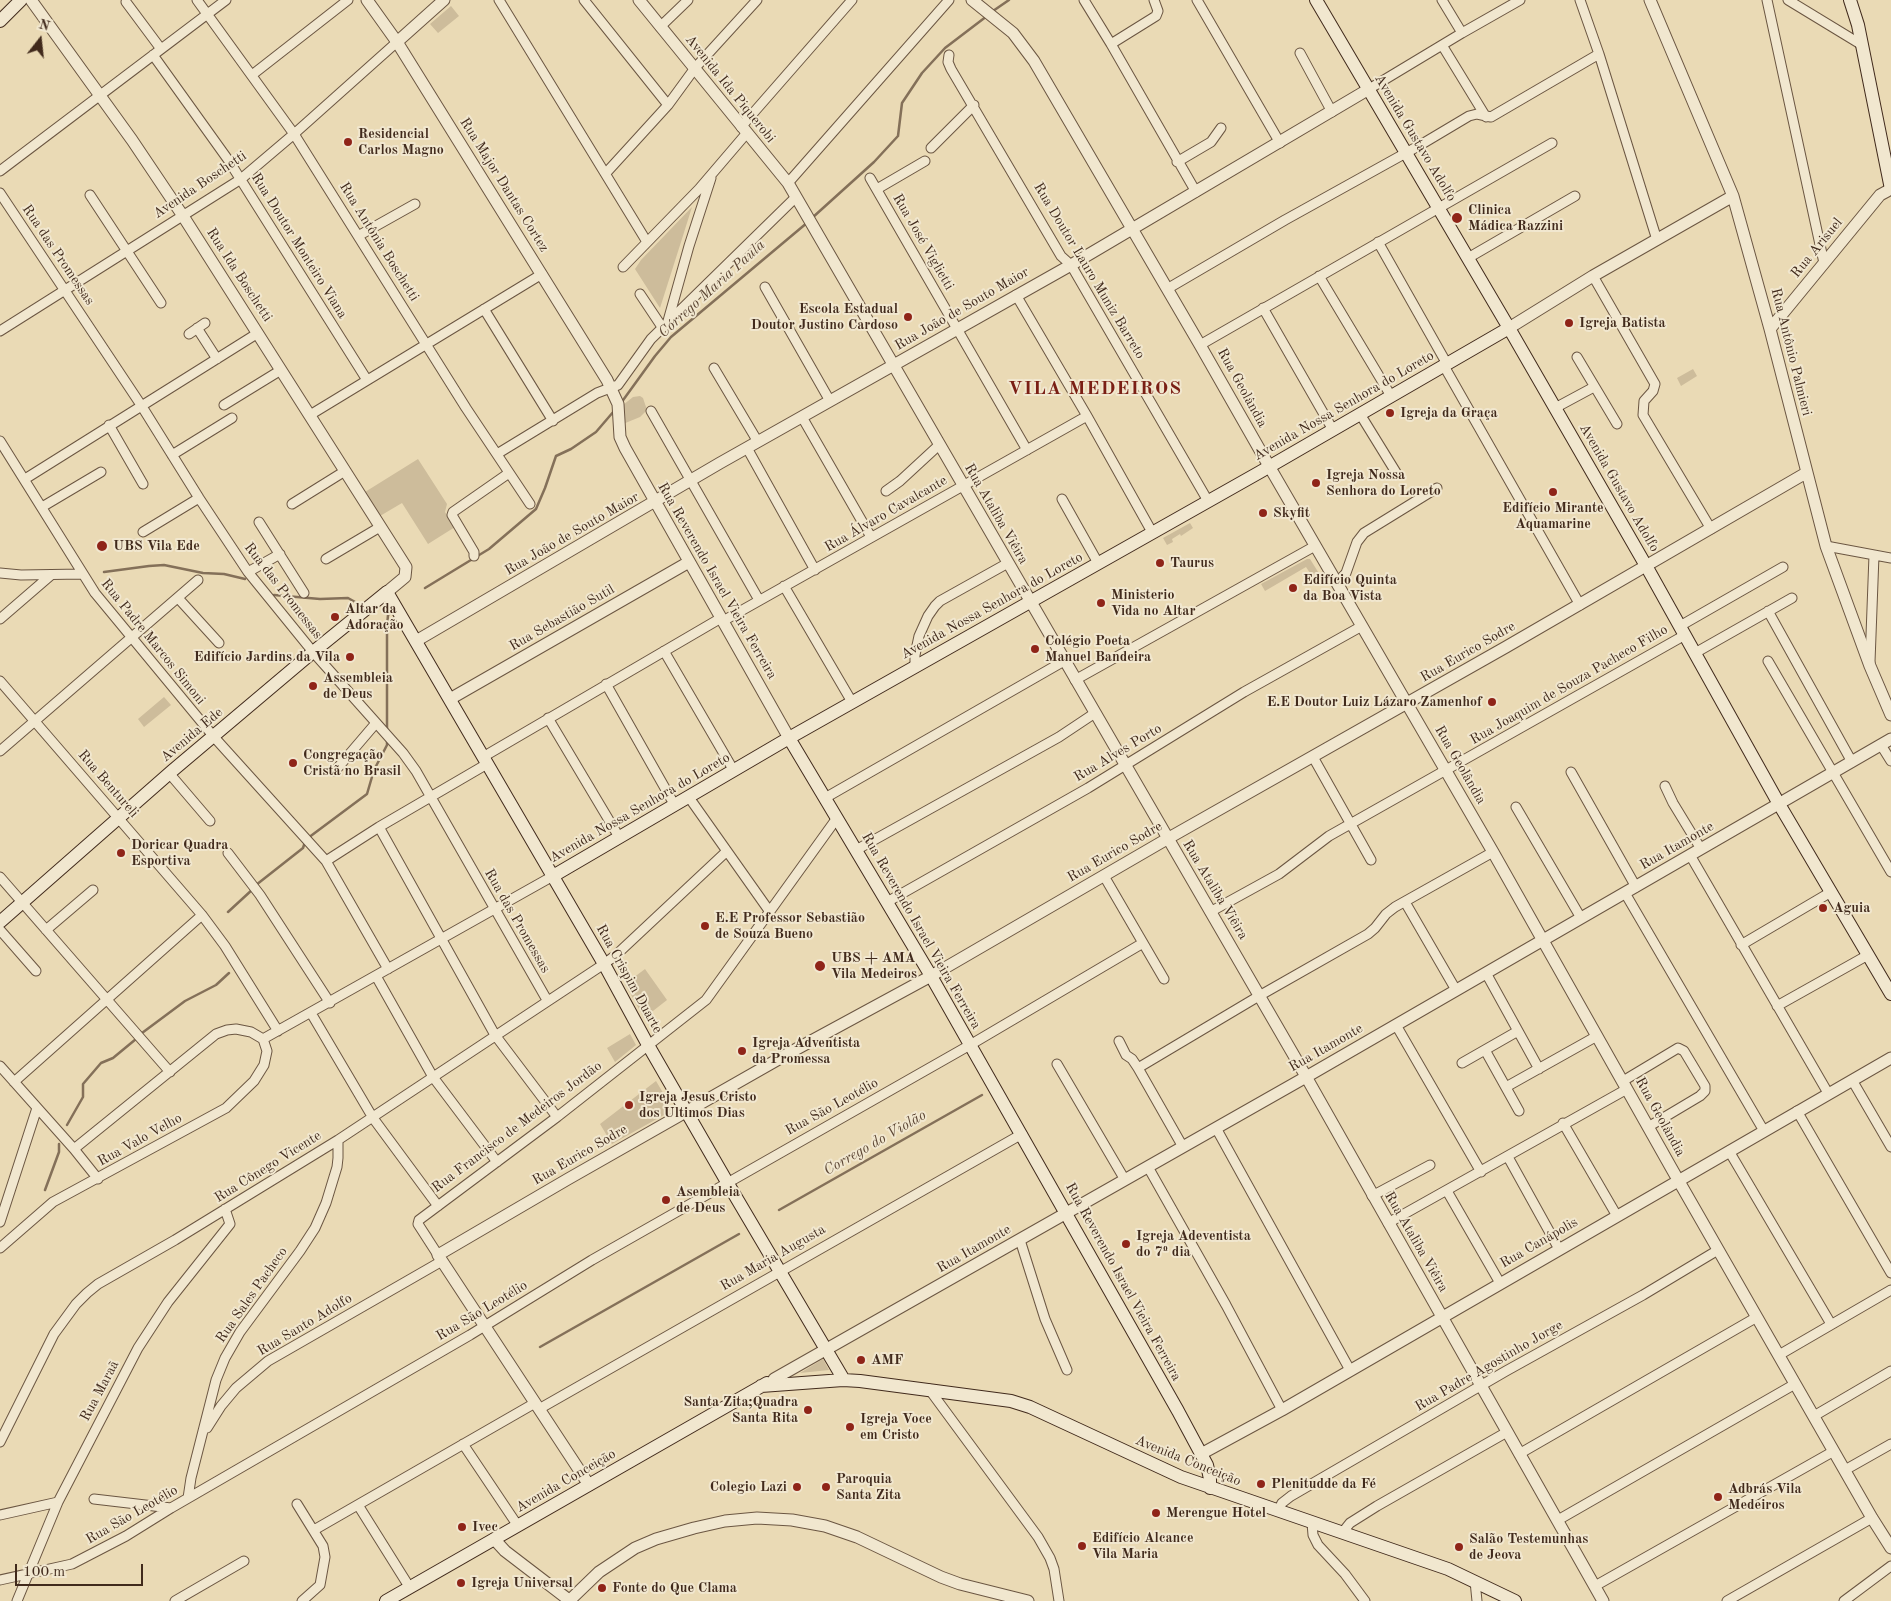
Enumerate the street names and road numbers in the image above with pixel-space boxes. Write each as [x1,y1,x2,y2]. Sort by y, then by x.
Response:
street label: Avenida Ida Piquerobi [681,32,779,146]
street label: Avenida Gustavo Adolfo [1370,71,1460,205]
street label: Rua Major Dantas Cortez [456,115,552,255]
street label: Avenida Boschetti [150,148,250,222]
street label: Rua Doutor Monteiro Viana [247,170,351,322]
street label: Rua Antônia Boschetti [336,179,422,305]
street label: Rua Doutor Lauro Muniz Barreto [1030,180,1148,362]
street label: Rua José Viglietti [889,191,957,293]
street label: Rua das Promessas [18,202,98,308]
street label: Rua Arisuel [1788,215,1846,281]
street label: Rua Ida Boschetti [202,225,276,325]
street label: Rua João de Souto Maior [892,264,1032,354]
street label: Rua Antônio Palmieri [1767,286,1815,418]
street label: Rua Geolândia [1213,345,1271,431]
street label: Avenida Nossa Senhora do Loreto [1251,347,1437,465]
street label: Avenida Gustavo Adolfo [1575,421,1663,555]
street label: Rua Ataliba Viêira [960,461,1032,567]
street label: Rua Álvaro Cavalcante [822,472,950,556]
street label: Rua Reverendo Israel Vieira Ferreira [654,480,780,682]
street label: Rua João de Souto Maior [502,489,642,579]
street label: Rua das Promessas [240,540,326,642]
street label: Avenida Nossa Senhora do Loreto [898,549,1086,663]
street label: Rua Padre Marcos Simoni [97,576,209,708]
street label: Rua Sebastião Sutil [506,581,618,655]
street label: Rua Eurico Sodre [1417,618,1519,686]
street label: Rua Joaquim de Souza Pacheco Filho [1467,621,1671,749]
street label: Avenida Ede [158,704,226,766]
street label: Rua Alves Porto [1071,720,1165,786]
street label: Rua Geolândia [1431,723,1489,807]
street label: Rua Bentureli [74,747,142,821]
street label: Avenida Nossa Senhora do Loreto [547,749,733,867]
street label: Rua Eurico Sodre [1064,818,1166,886]
street label: Rua Itamonte [1637,818,1717,874]
street label: Rua Reverendo Israel Vieira Ferreira [858,830,984,1032]
street label: Rua Ataliba Viêira [1179,837,1251,943]
street label: Rua das Promessas [480,866,554,976]
street label: Rua Crispim Duarte [592,922,666,1036]
street label: Rua Itamonte [1286,1020,1366,1076]
street label: Rua Francisco de Medeiros Jordão [429,1058,605,1196]
street label: Rua Geolândia [1631,1074,1689,1160]
street label: Rua São Leotélio [783,1075,881,1139]
street label: Rua Valo Velho [95,1110,185,1170]
street label: Rua Eurico Sodre [529,1121,631,1189]
street label: Rua Cônego Vicente [212,1127,324,1207]
street label: Rua Reverendo Israel Vieira Ferreira [1061,1180,1185,1384]
street label: Rua Ataliba Viêira [1380,1189,1452,1295]
street label: Rua Canápolis [1497,1214,1581,1272]
street label: Rua Maria Augusta [718,1221,828,1295]
street label: Rua Itamonte [934,1221,1014,1277]
street label: Rua Sales Pacheco [213,1244,291,1346]
street label: Rua São Leotélio [433,1277,531,1345]
street label: Rua Santo Adolfo [255,1290,355,1360]
street label: Rua Padre Agostinho Jorge [1412,1317,1566,1415]
street label: Rua Maraã [77,1358,123,1424]
street label: Avenida Conceição [1133,1432,1243,1490]
street label: Avenida Conceição [513,1446,619,1516]
street label: Rua São Leotélio [83,1482,181,1548]

